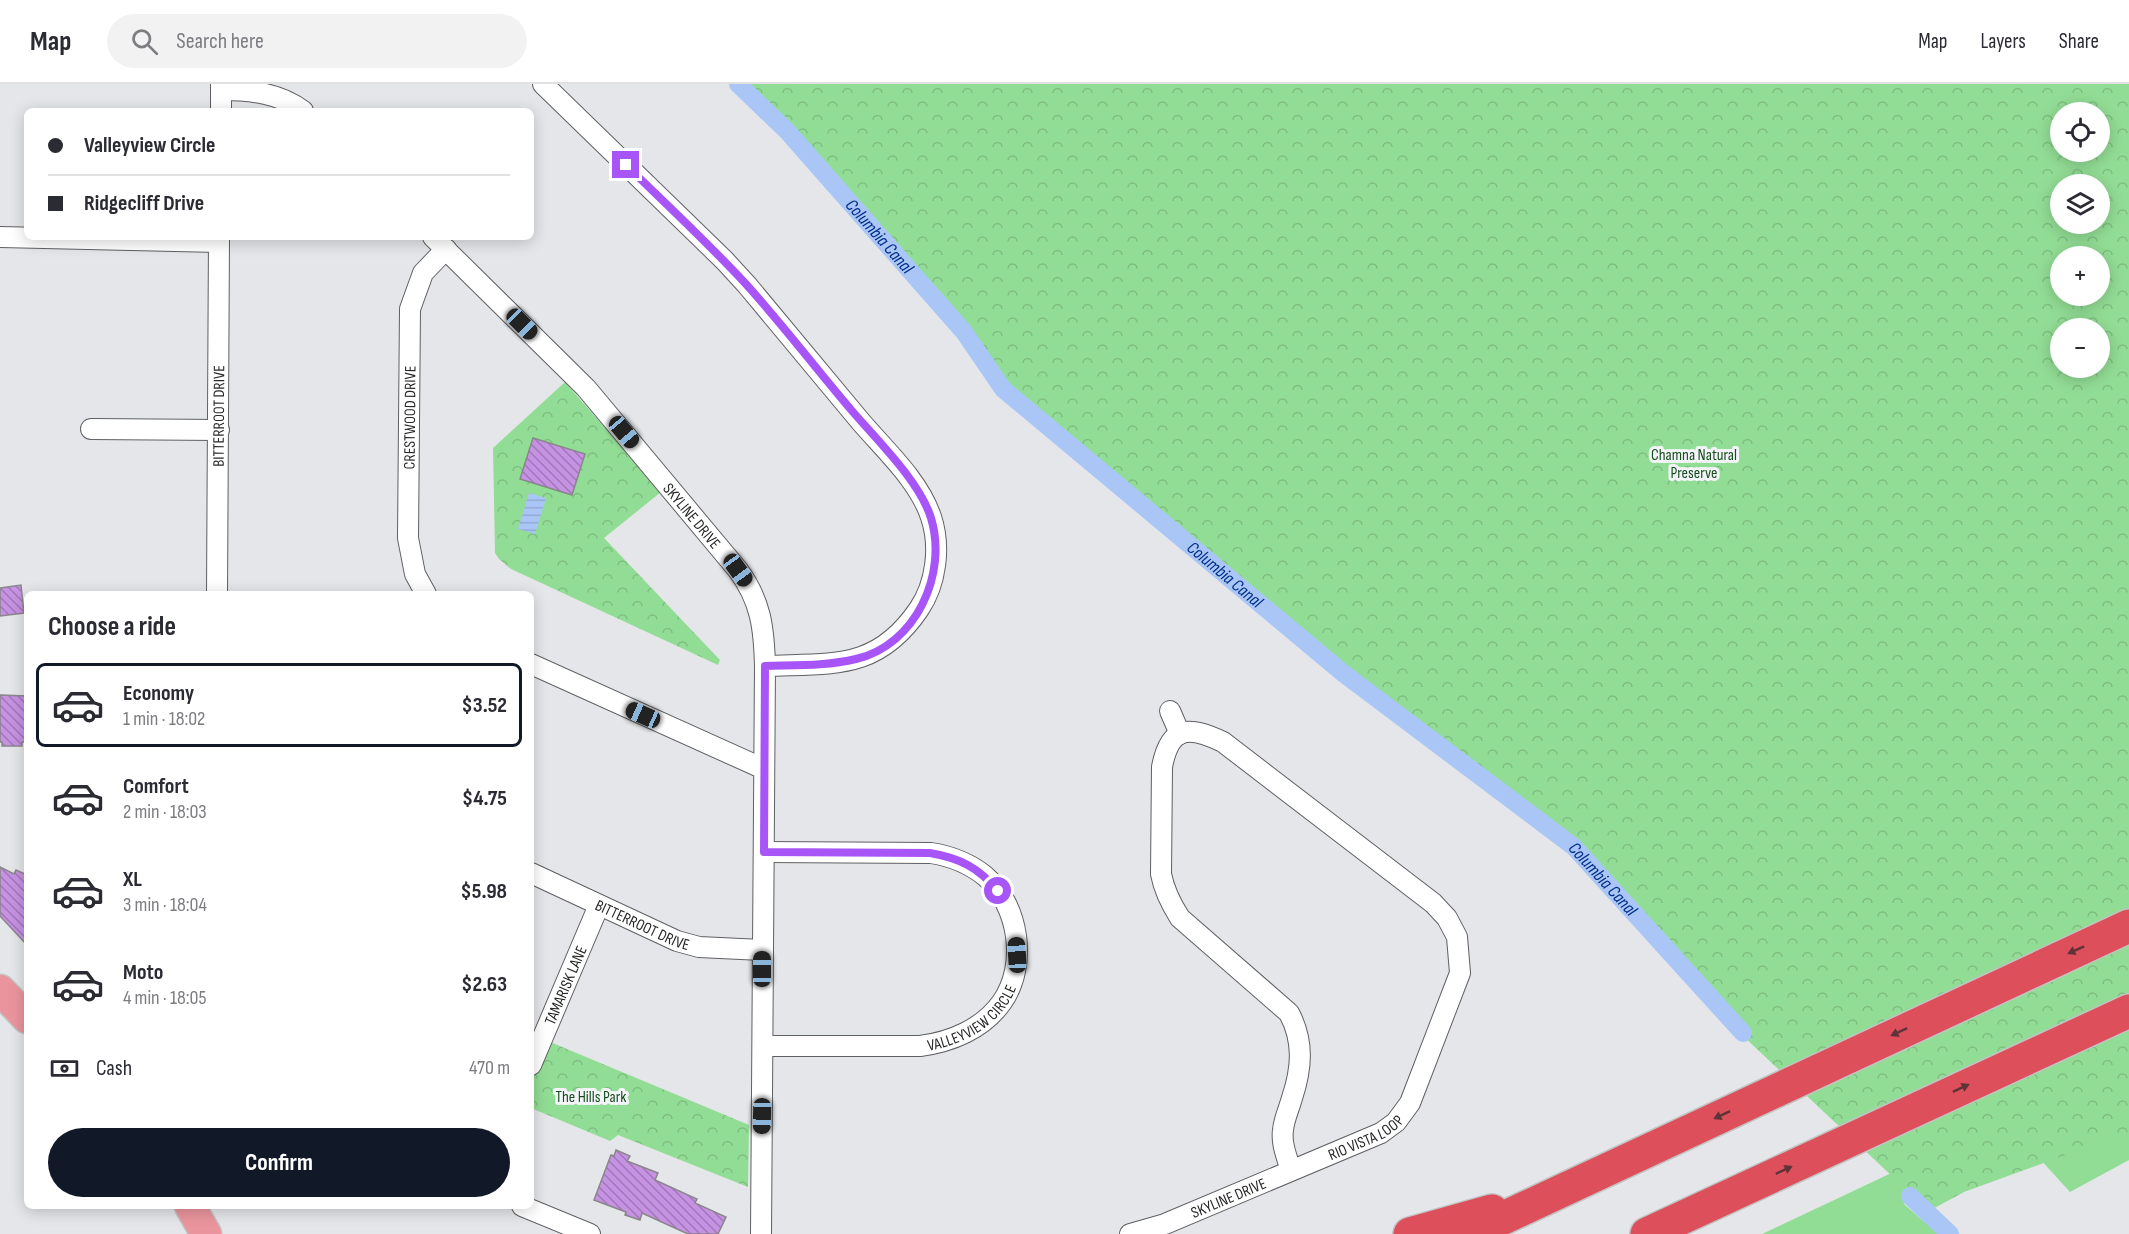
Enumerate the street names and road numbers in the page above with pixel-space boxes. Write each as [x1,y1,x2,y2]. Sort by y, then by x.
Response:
street label: BITTERROOT DRIVE [210,365,229,467]
street label: CRESTWOOD DRIVE [401,365,421,470]
street label: SKYLINE DRIVE [658,480,724,553]
street label: BITTERROOT DRIVE [592,896,691,955]
street label: TAMARISK LANE [541,943,592,1028]
street label: VALLEYVIEW CIRCLE [926,982,1021,1056]
street label: RIO VISTA LOOP [1326,1112,1409,1165]
street label: SKYLINE DRIVE [1188,1175,1269,1223]

